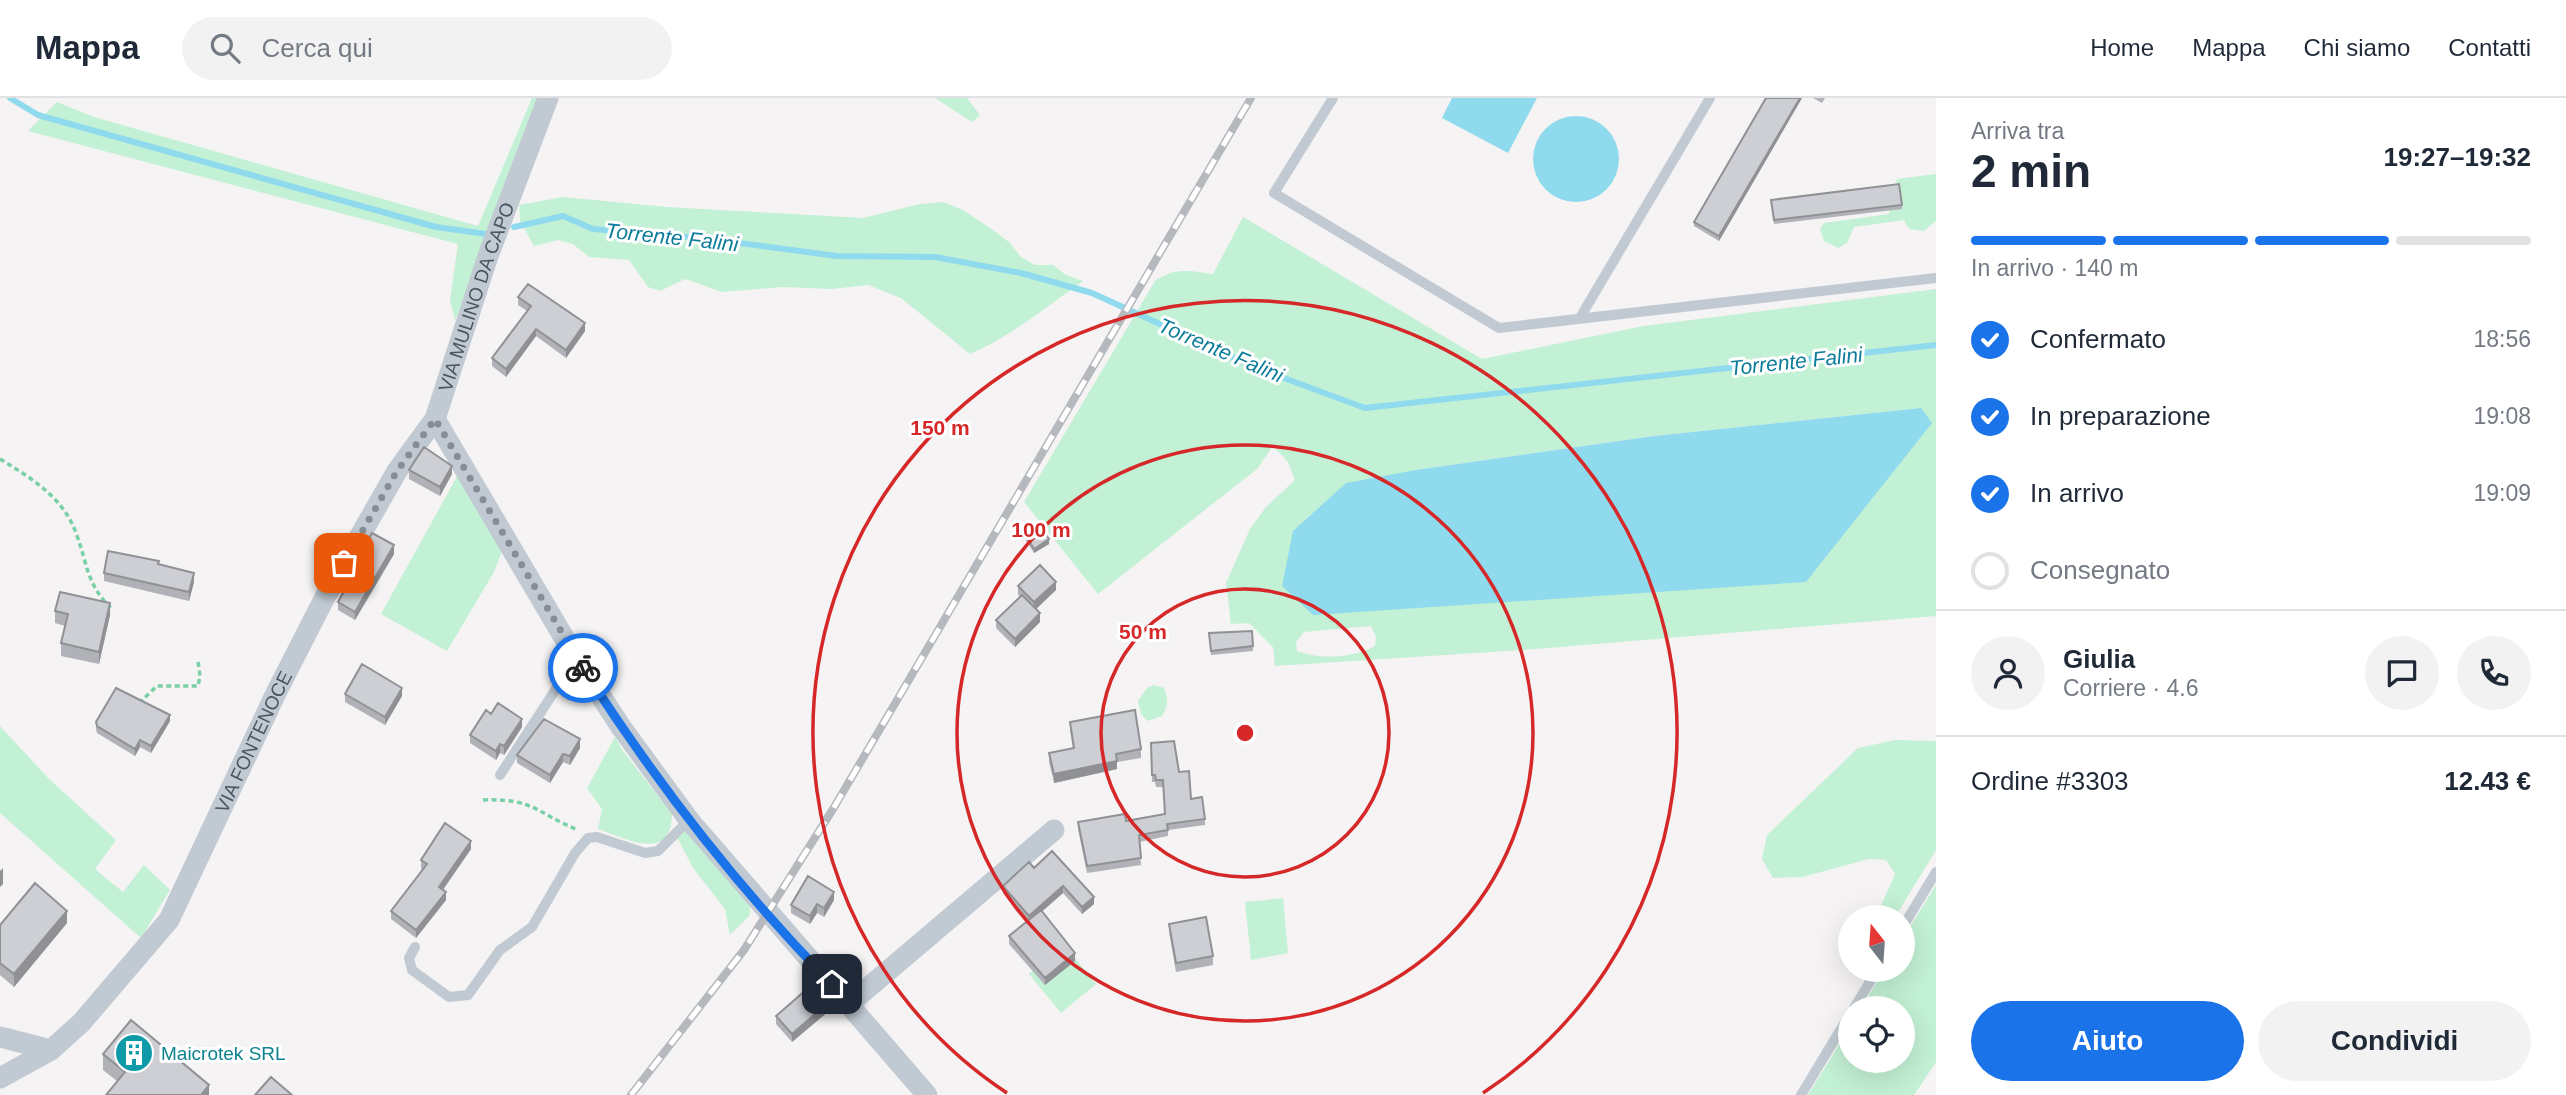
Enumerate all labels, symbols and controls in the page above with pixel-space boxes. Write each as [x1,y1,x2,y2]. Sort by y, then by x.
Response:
search box [182,17,672,80]
text: Mappa [35,29,140,66]
icon: search [206,29,244,67]
text: Cerca qui [262,33,373,63]
text: Home [2090,34,2154,61]
text: Mappa [2192,34,2266,61]
text: Chi siamo [2304,34,2410,61]
text: Contatti [2448,34,2531,61]
text: Arriva tra [1971,118,2064,144]
text: 19:27–19:32 [2384,142,2531,172]
text: 2 min [1971,145,2091,197]
street label: VIA MULINO DA CAPO [434,199,518,394]
water label: Torrente Falini [604,219,741,256]
text: In arrivo · 140 m [1971,255,2138,281]
water label: Torrente Falini [1155,313,1288,387]
icon: check [1971,321,2009,359]
text: Confermato [2030,324,2166,354]
text: 18:56 [2473,326,2531,352]
water label: Torrente Falini [1728,342,1865,379]
icon: check [1971,398,2009,436]
text: In preparazione [2030,401,2211,431]
text: 19:08 [2473,403,2531,429]
text: 150 m [910,416,970,439]
icon: check [1971,475,2009,513]
text: In arrivo [2030,478,2124,508]
text: 19:09 [2473,480,2531,506]
text: 100 m [1011,518,1071,541]
pin [314,533,374,593]
icon: bag [325,544,363,582]
text: Consegnato [2030,555,2170,585]
text: 50 m [1119,620,1167,643]
courier [548,633,618,703]
button: person [1971,636,2045,710]
button: chat [2365,636,2439,710]
button: phone [2457,636,2531,710]
text: Giulia [2063,644,2135,674]
icon: bike [564,649,602,687]
street label: VIA FONTENOCE [211,667,296,816]
text: Corriere · 4.6 [2063,675,2198,701]
centre of rings [1233,721,1257,745]
text: Ordine #3303 [1971,766,2129,796]
text: 12.43 € [2444,766,2531,796]
north arrow [1838,905,1914,982]
map controls [1838,905,1915,1073]
pin [802,954,862,1014]
icon: home [813,965,851,1003]
button: locate [1838,996,1915,1073]
button: Aiuto [1971,1001,2244,1081]
button: Condividi [2258,1001,2531,1081]
building icon: Maicrotek SRL [113,1032,155,1074]
place label: Maicrotek SRL [161,1043,286,1064]

